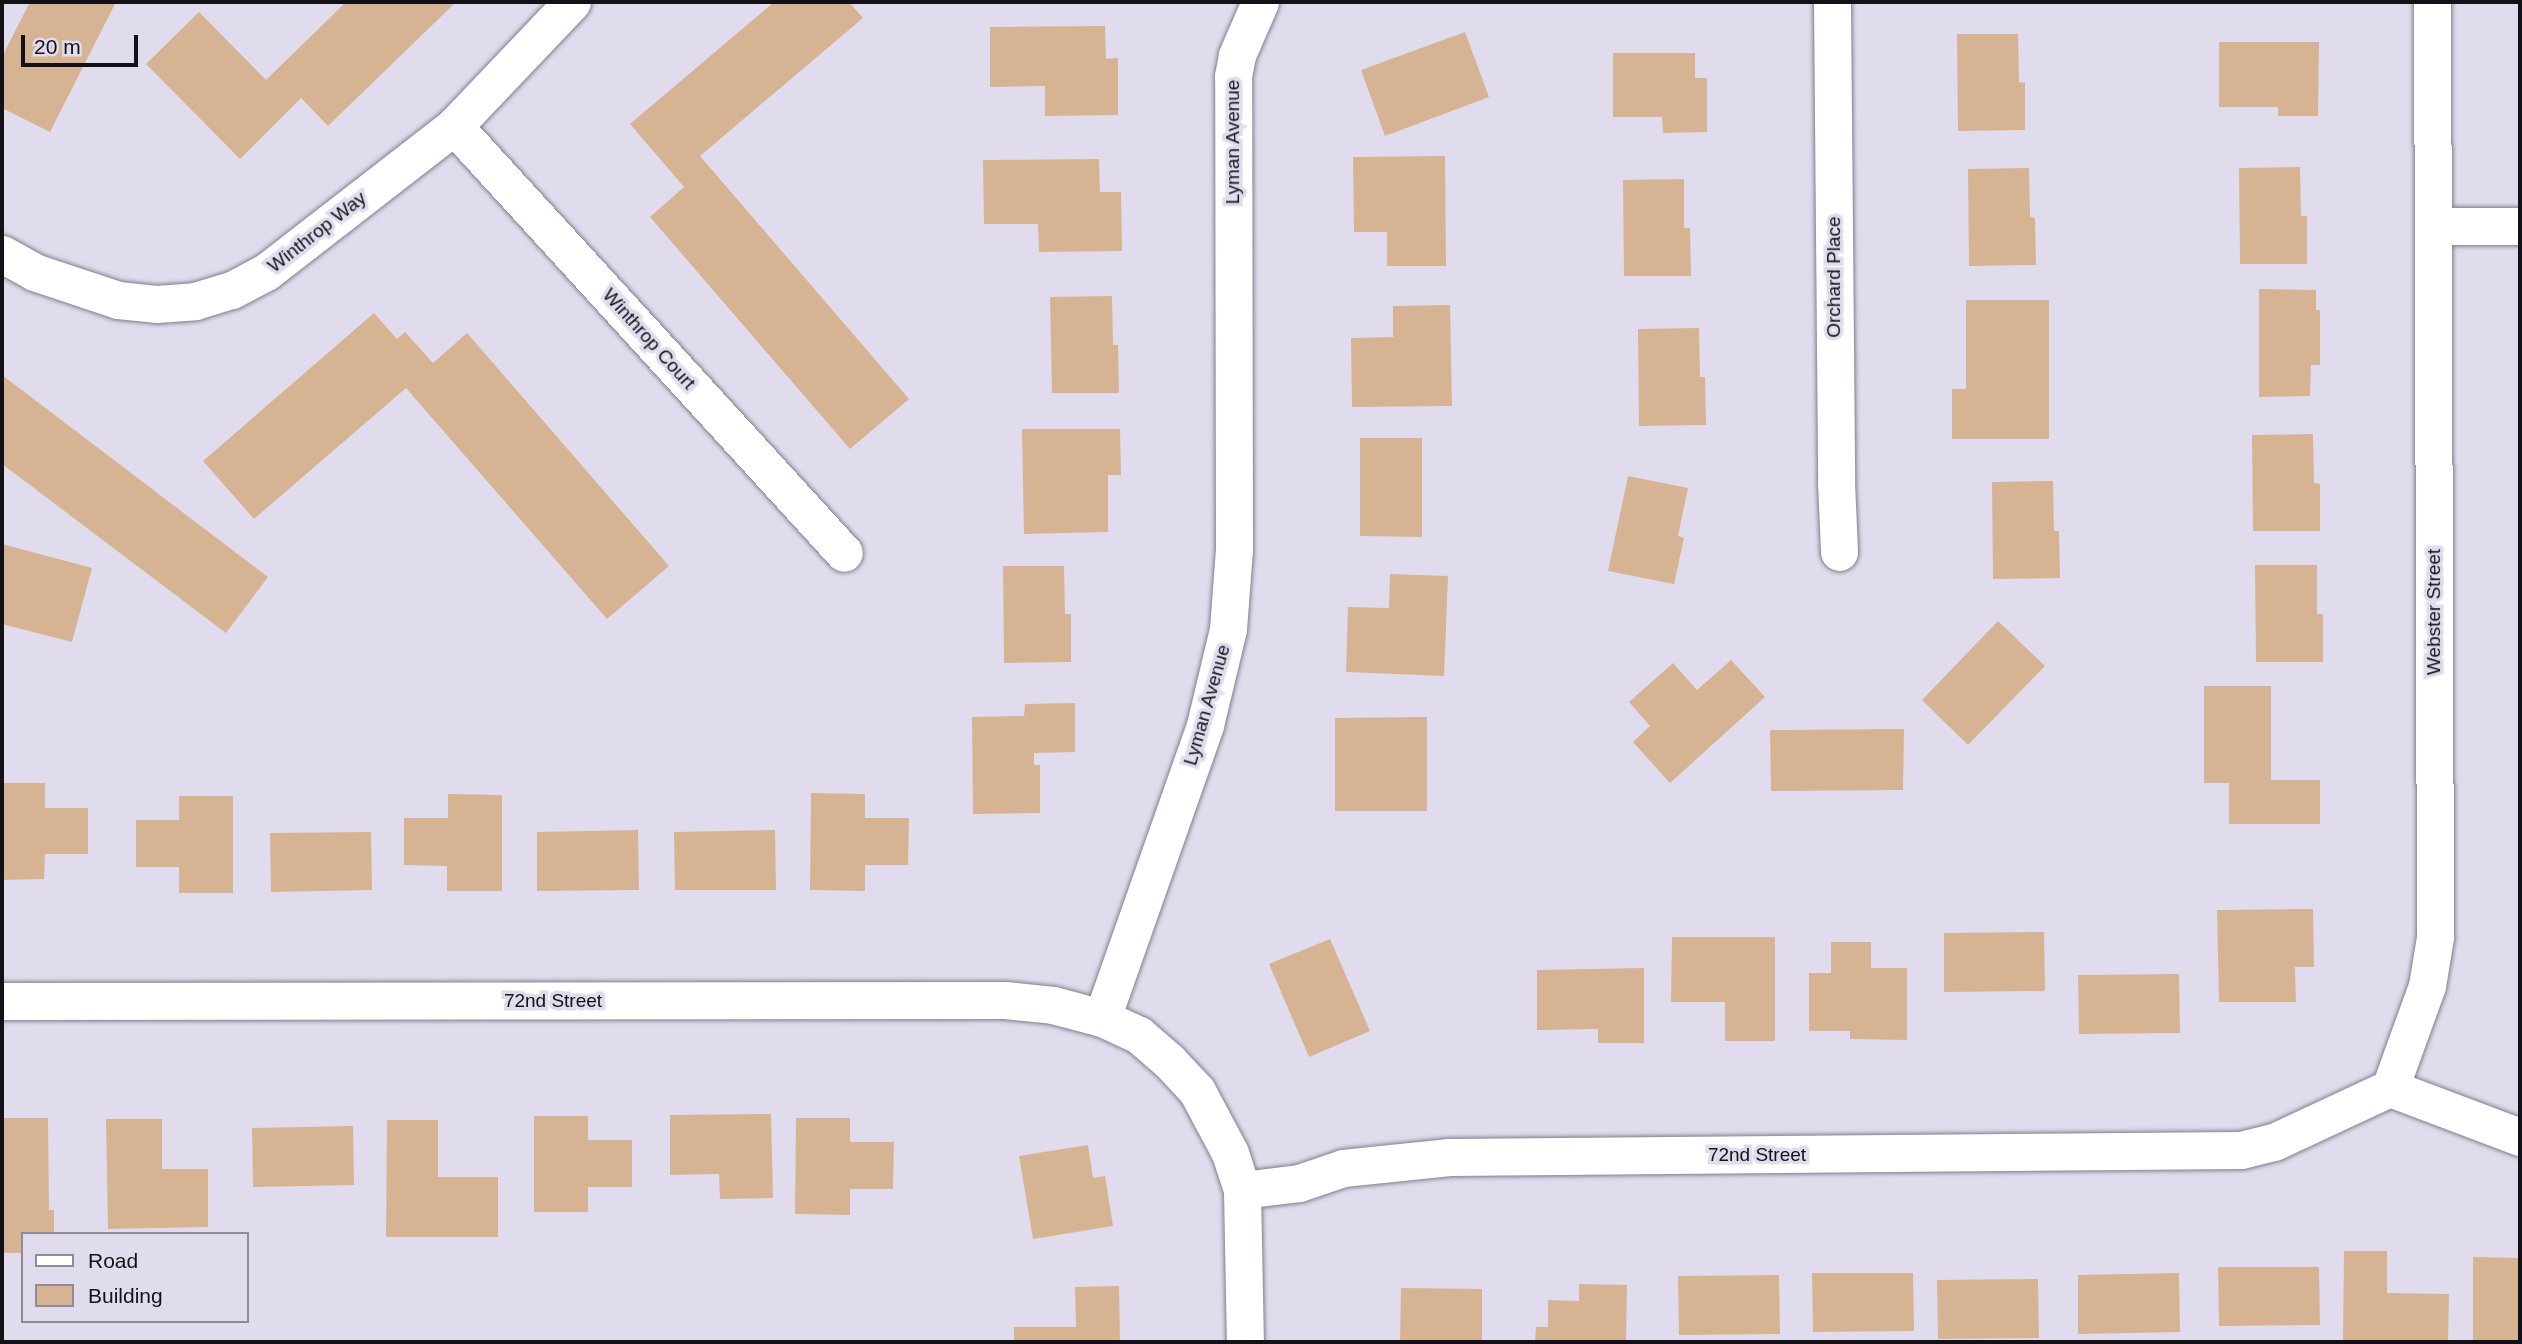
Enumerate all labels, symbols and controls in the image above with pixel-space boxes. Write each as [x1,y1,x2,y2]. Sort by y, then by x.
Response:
scale bar [24,21,142,65]
text: 20 m [34,35,81,58]
street label: Lyman Avenue [1222,79,1244,205]
street label: Winthrop Way [263,187,371,277]
street label: Orchard Place [1823,216,1845,338]
street label: Winthrop Court [598,284,700,394]
street label: Webster Street [2423,549,2445,675]
street label: Lyman Avenue [1179,641,1235,769]
street label: 72nd Street [504,990,602,1012]
street label: 72nd Street [1708,1144,1806,1166]
legend [21,1232,248,1323]
text: Road [88,1249,138,1272]
text: Building [88,1284,163,1307]

